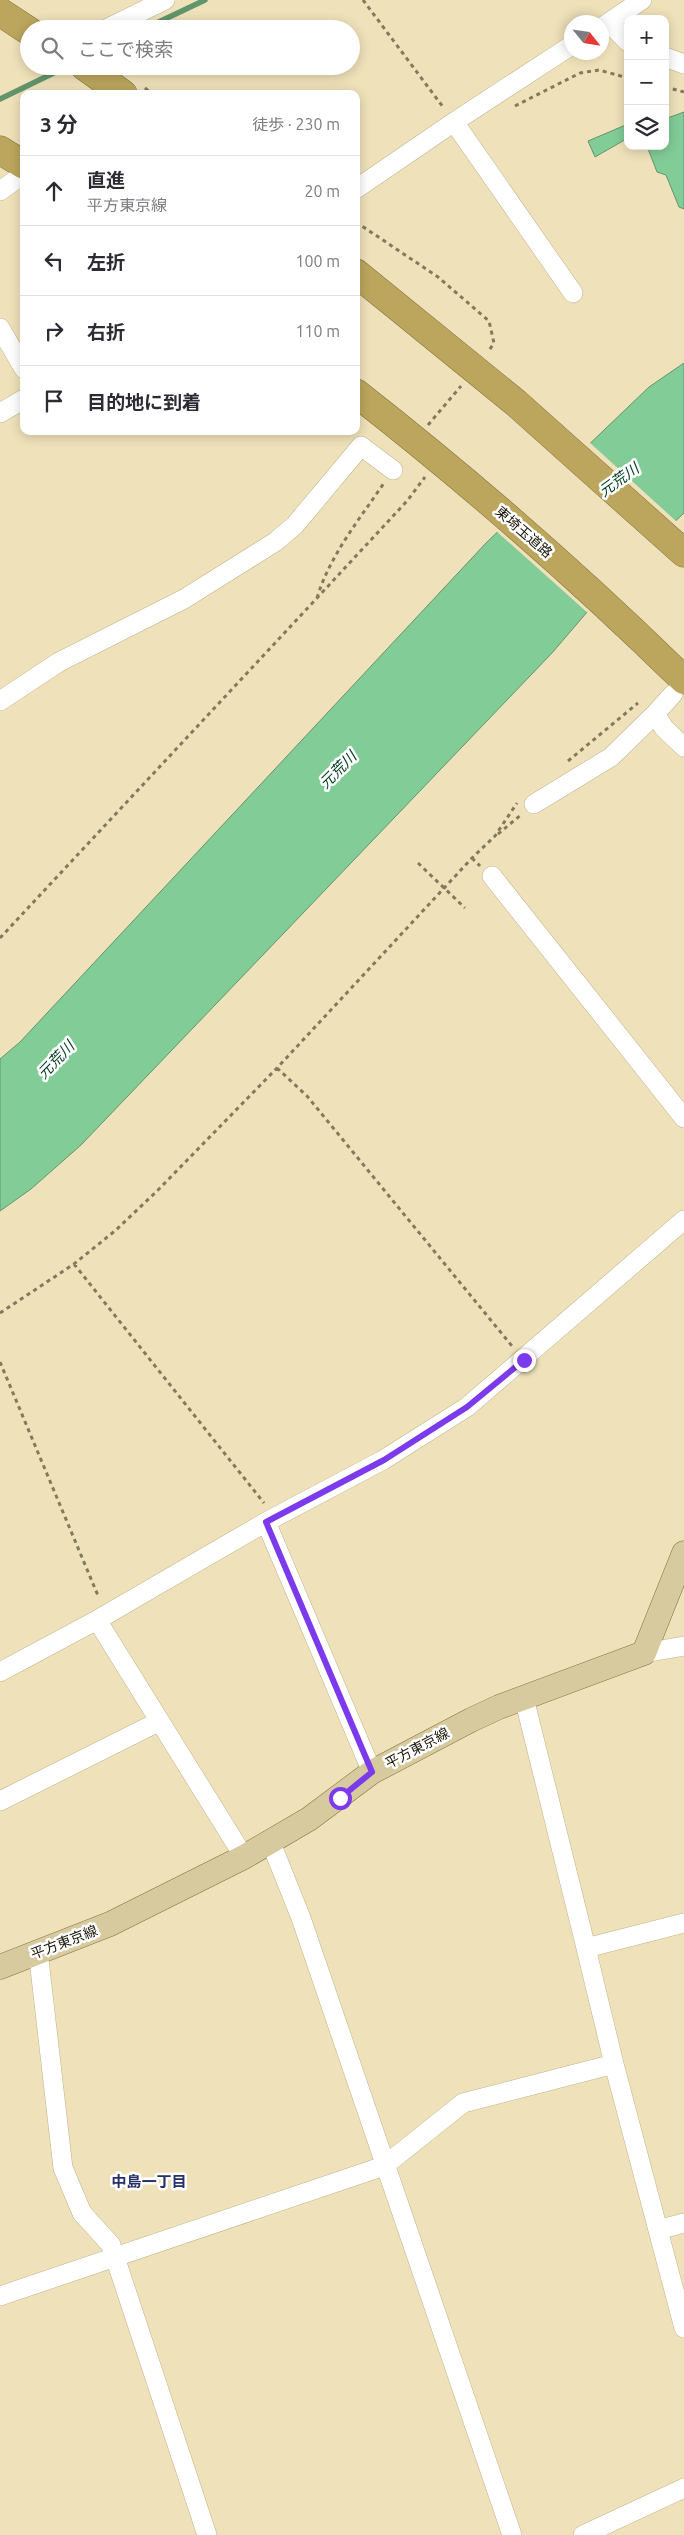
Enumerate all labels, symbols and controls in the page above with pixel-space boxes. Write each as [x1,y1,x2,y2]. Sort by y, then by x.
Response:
north arrow [564,15,609,60]
map controls [624,15,669,150]
button: + [624,15,669,60]
search box [20,20,360,75]
icon: search [38,34,66,62]
text: ここで検索 [78,38,173,60]
button: − [624,60,669,105]
button: layers [624,105,669,150]
text: 3 分 [40,112,78,136]
text: 徒歩 · 230 m [252,115,340,133]
text: 直進 [87,169,125,191]
icon: ahead [40,177,68,205]
text: 20 m [304,182,340,200]
text: 平方東京線 [87,196,167,214]
icon: left [40,247,68,275]
text: 左折 [87,251,125,273]
text: 100 m [295,252,340,270]
icon: right [40,317,68,345]
text: 右折 [87,321,125,343]
text: 110 m [295,322,340,340]
icon: arrive [40,387,68,415]
text: 目的地に到着 [87,391,201,413]
water label: 元荒川 [596,458,644,500]
street label: 東埼玉道路 [492,503,556,561]
water label: 元荒川 [316,746,361,792]
water label: 元荒川 [34,1036,79,1082]
route end [513,1349,536,1372]
street label: 平方東京線 [382,1725,452,1771]
route start [329,1787,352,1810]
street label: 平方東京線 [28,1922,100,1962]
district label: 中島一丁目 [111,2173,187,2190]

